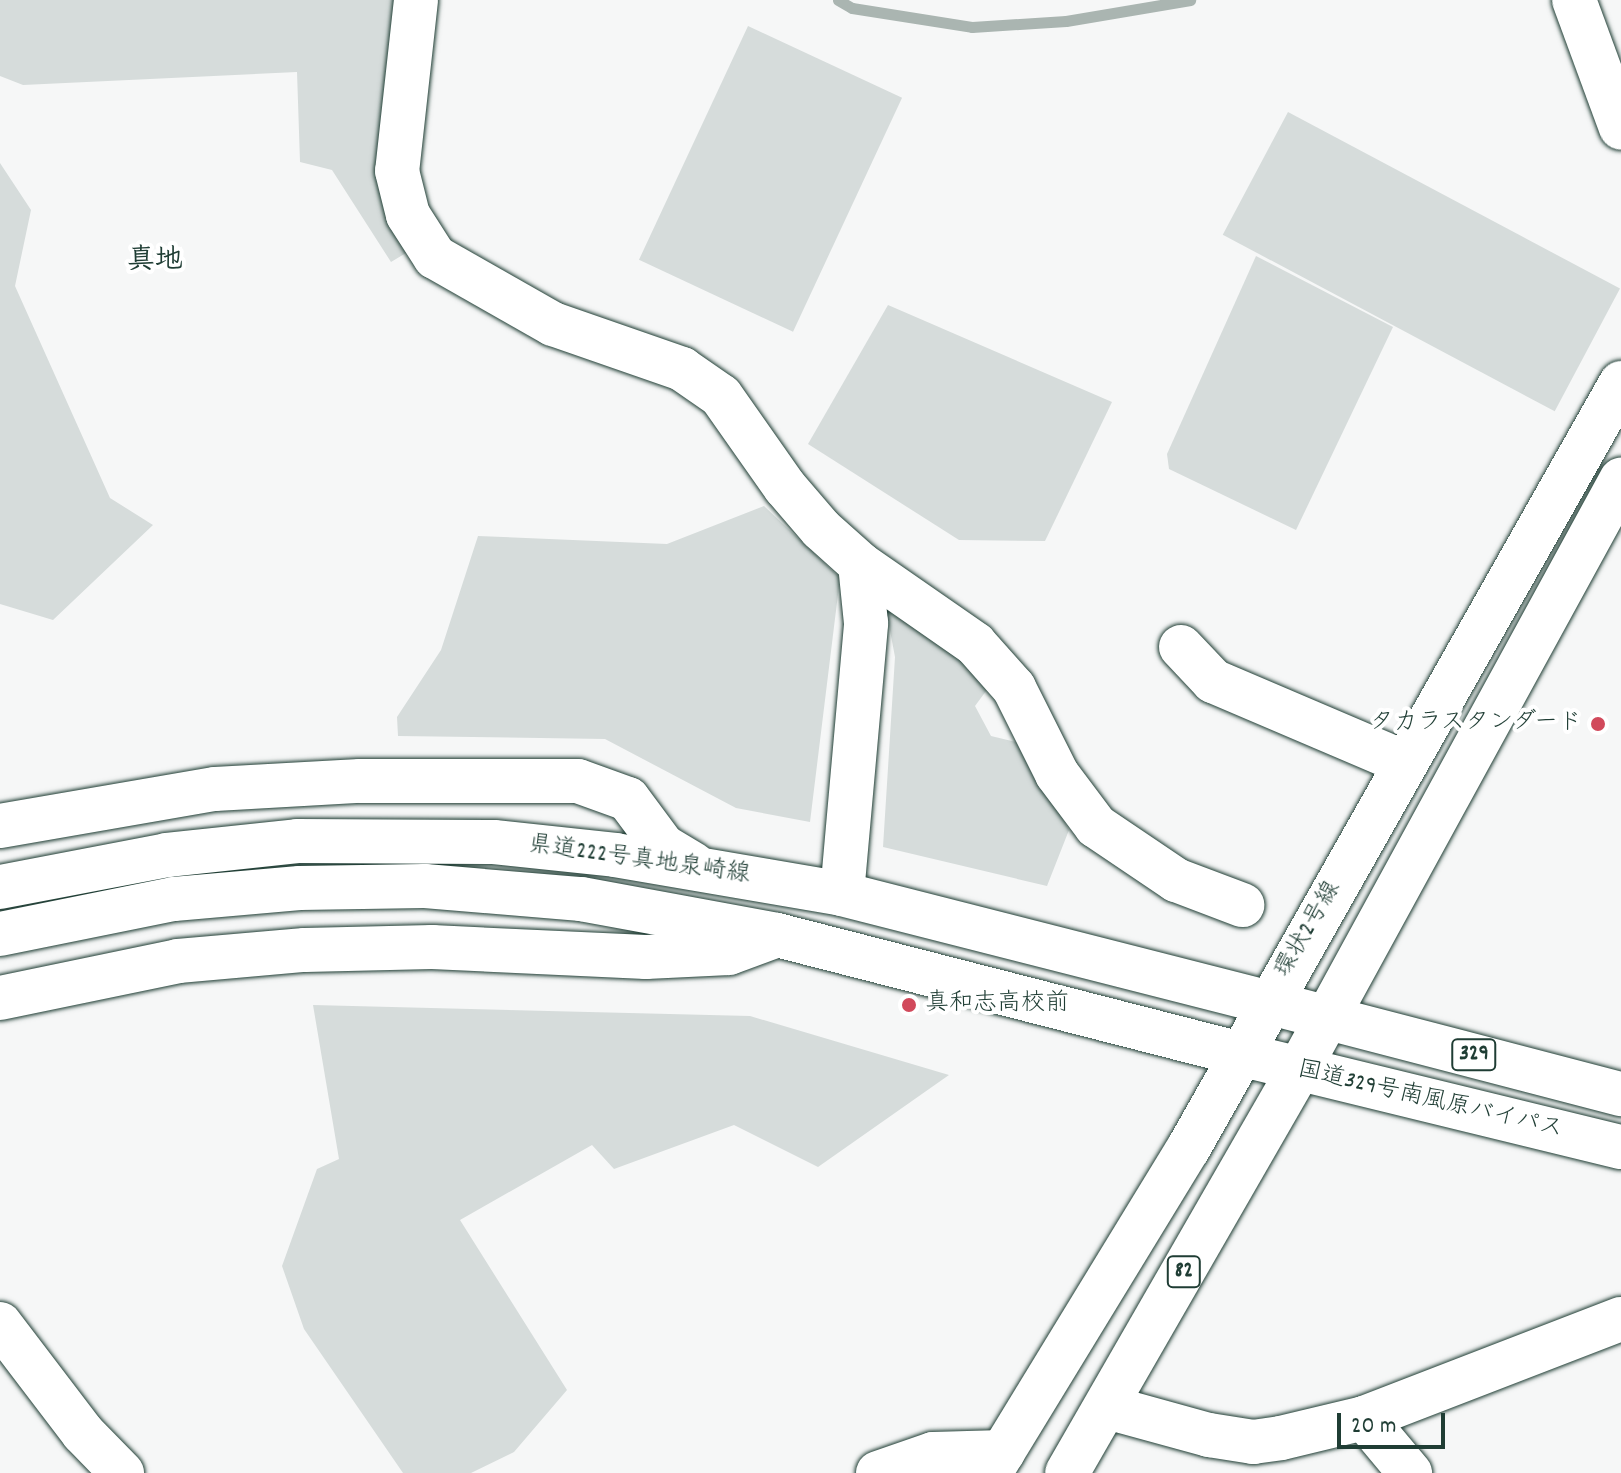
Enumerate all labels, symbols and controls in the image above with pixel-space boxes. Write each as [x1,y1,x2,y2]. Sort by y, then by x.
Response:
district label: 真地 [127,245,183,279]
place label: タカラスタンダード [1368,710,1582,738]
marker: タカラスタンダード [1589,715,1607,733]
street label: 県道222号真地泉崎線 [526,831,752,891]
street label: 環状2号線 [1270,877,1348,983]
place label: 真和志高校前 [925,991,1069,1019]
marker: 真和志高校前 [900,996,918,1014]
road number: 329 [1450,1037,1498,1073]
street label: 国道329号南風原バイパス [1294,1056,1566,1146]
road number: 82 [1166,1254,1202,1290]
scale bar [1341,1397,1449,1447]
text: 20 m [1351,1410,1397,1444]

